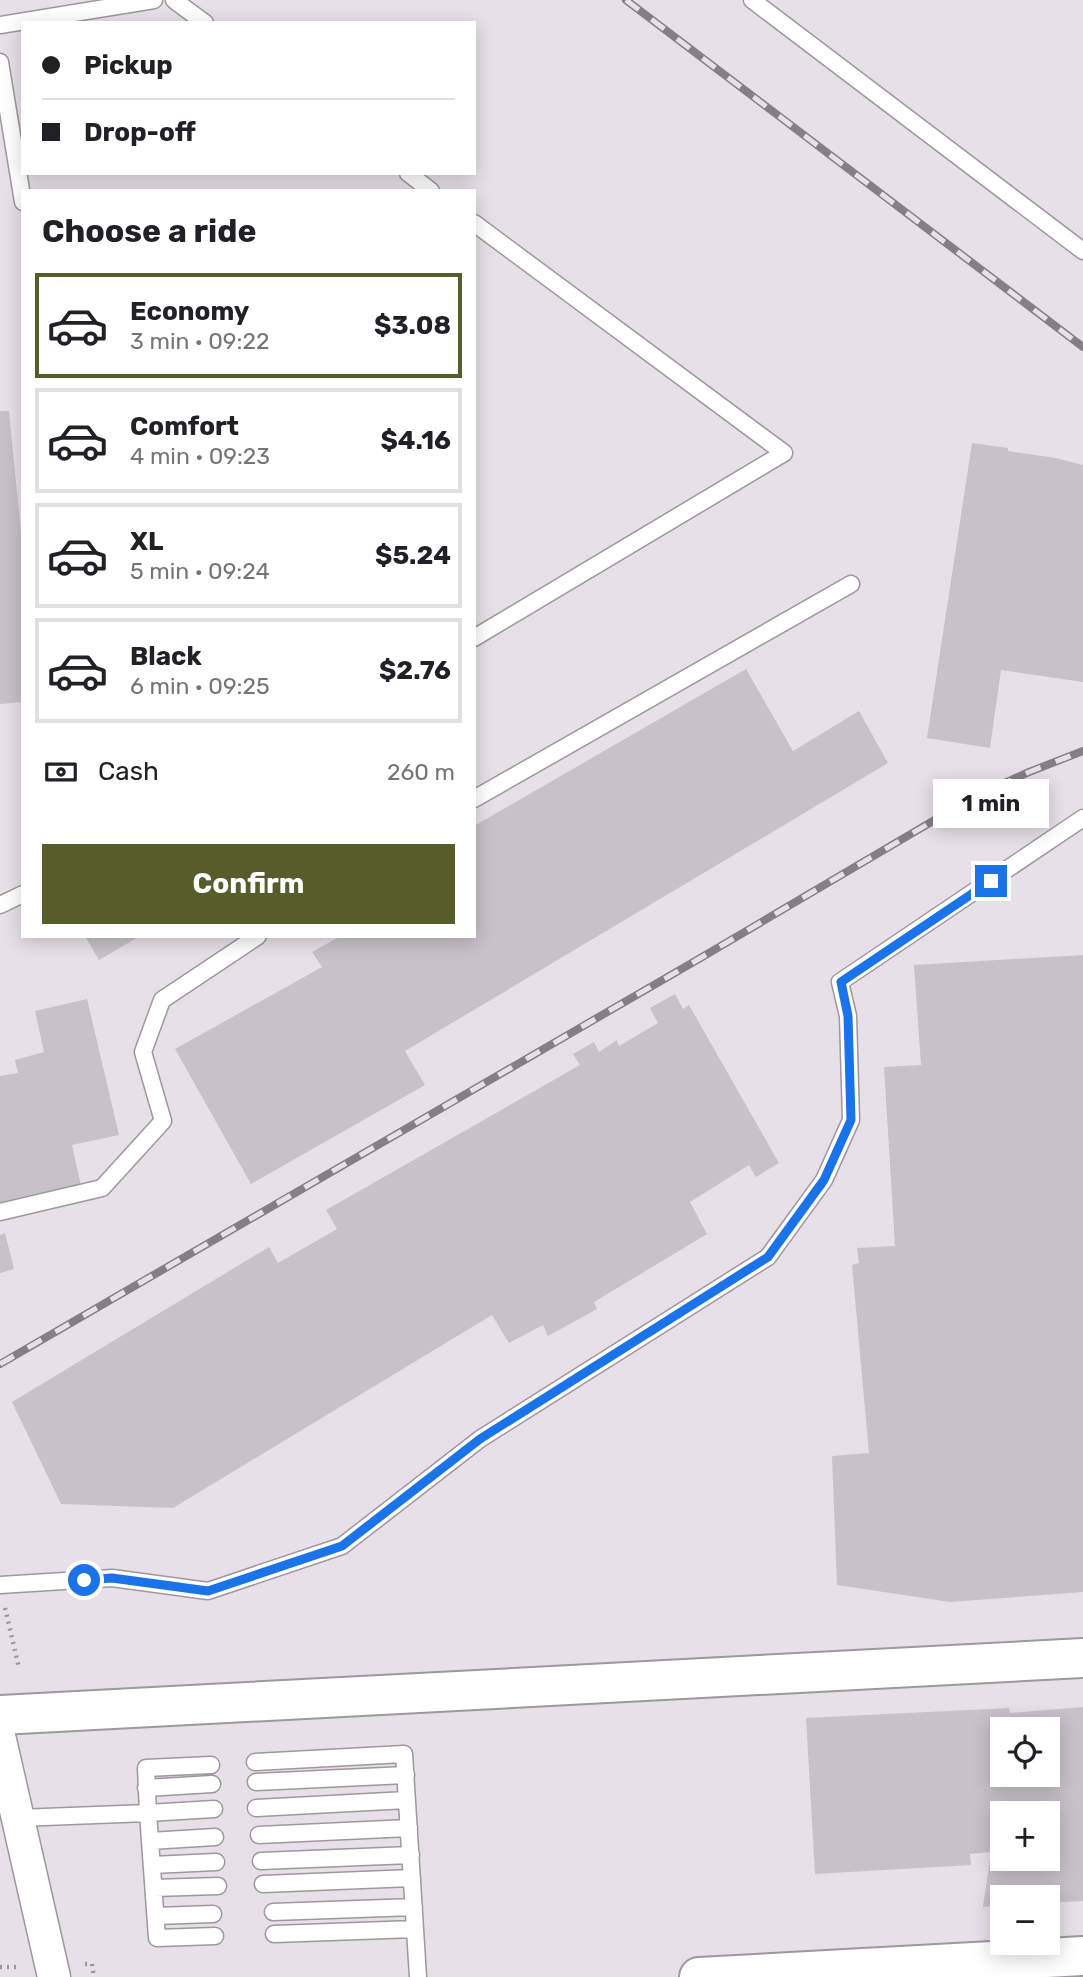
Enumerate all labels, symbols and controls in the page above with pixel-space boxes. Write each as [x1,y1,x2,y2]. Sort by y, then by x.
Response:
text: Pickup [84,50,173,81]
text: Drop-off [84,117,196,148]
text: Choose a ride [42,212,256,250]
icon: car [46,294,109,357]
text: Economy [130,296,249,327]
text: $3.08 [374,310,451,341]
text: 3 min · 09:22 [130,327,269,355]
icon: car [46,409,109,472]
text: Comfort [130,411,239,442]
text: $4.16 [381,425,451,456]
text: 4 min · 09:23 [130,442,270,470]
icon: car [46,524,109,587]
text: XL [130,526,163,557]
text: $5.24 [375,540,451,571]
text: 5 min · 09:24 [130,557,270,585]
icon: car [46,639,109,702]
text: Black [130,641,202,672]
text: $2.76 [379,655,451,686]
text: 6 min · 09:25 [130,672,270,700]
icon: cash [42,753,80,791]
text: Cash [98,756,159,787]
text: 260 m [387,758,455,786]
callout: 1 min [933,780,1049,828]
text: 1 min [962,789,1020,817]
button: Confirm [42,844,455,924]
route end [975,865,1007,897]
route start [68,1564,100,1596]
map controls [990,1717,1060,1955]
button: locate [990,1717,1060,1787]
button: + [990,1801,1060,1871]
button: − [990,1885,1060,1955]

